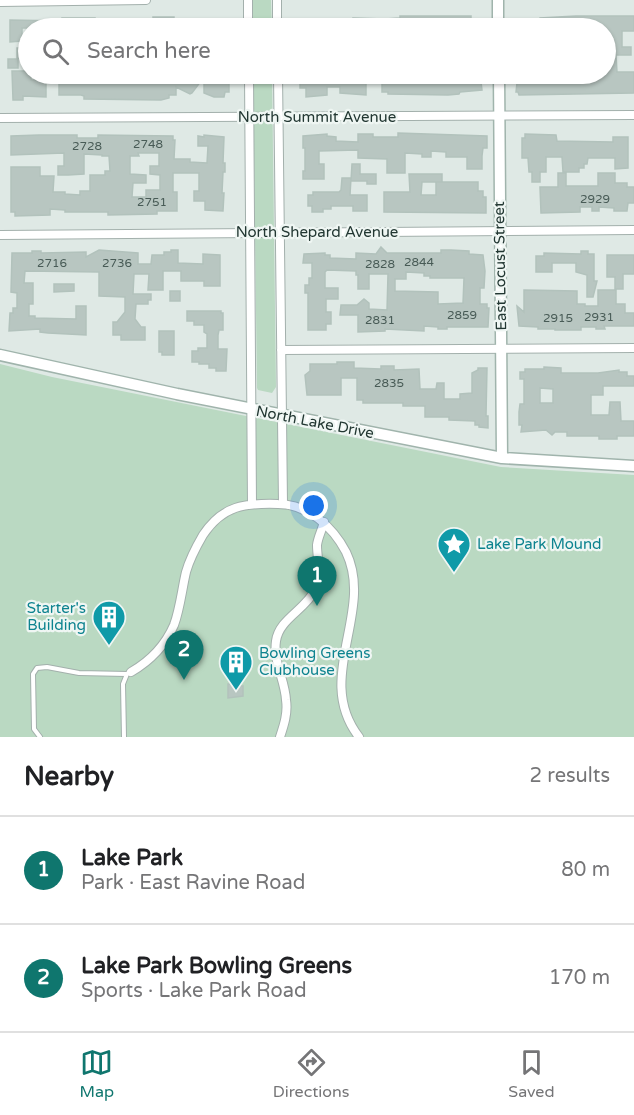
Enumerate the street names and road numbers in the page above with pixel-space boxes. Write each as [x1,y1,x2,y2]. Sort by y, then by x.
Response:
street label: North Summit Avenue [238,108,396,126]
street label: East Locust Street [490,201,510,331]
street label: North Shepard Avenue [236,223,398,241]
street label: North Lake Drive [254,402,376,442]

